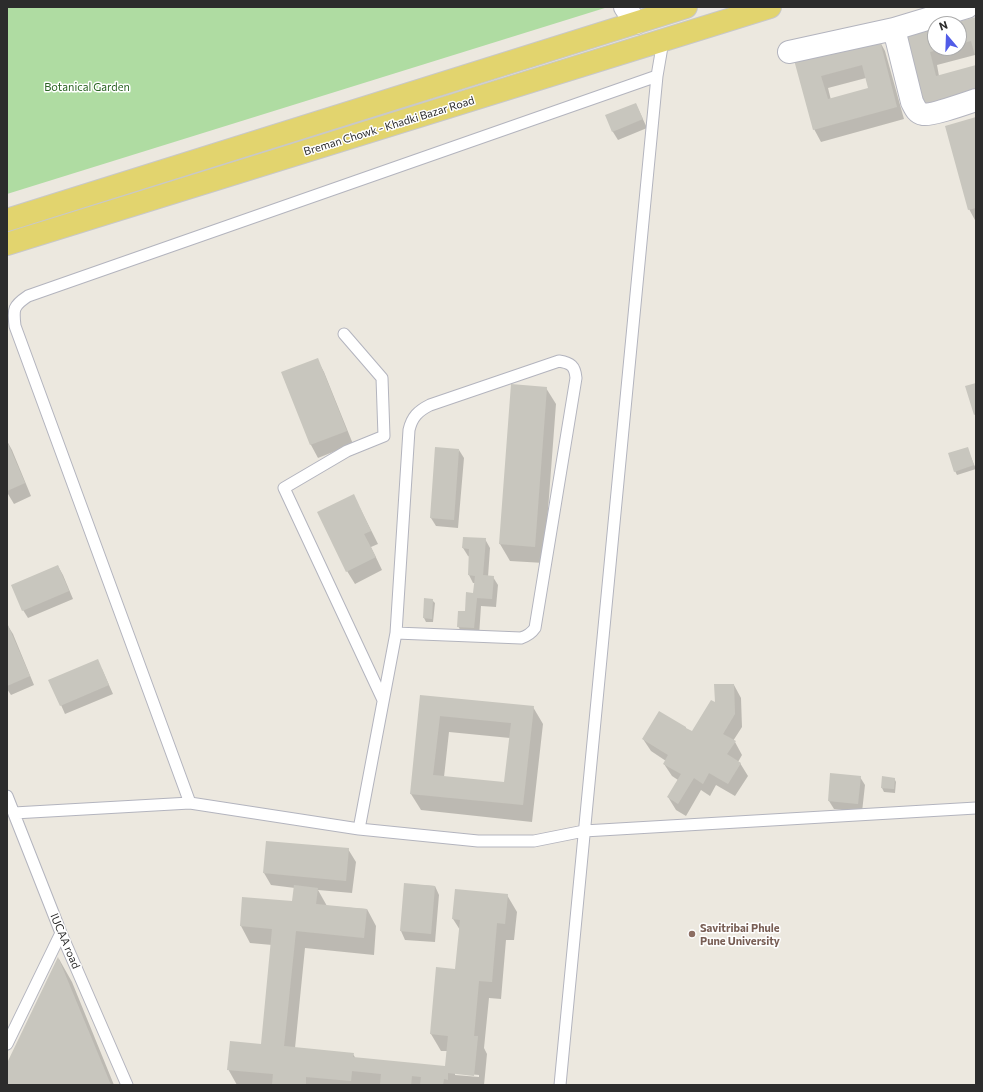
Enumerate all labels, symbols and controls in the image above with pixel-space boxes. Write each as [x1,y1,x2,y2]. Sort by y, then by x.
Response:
north arrow [927,16,967,56]
text: N [937,18,949,33]
park label: Botanical Garden [44,80,130,94]
street label: Breman Chowk - Khadki Bazar Road [302,94,476,158]
street label: IUCAA road [47,911,83,971]
place label: Savitribai Phule Pune University [700,921,780,947]
marker: Savitribai Phule Pune University [687,929,697,939]

